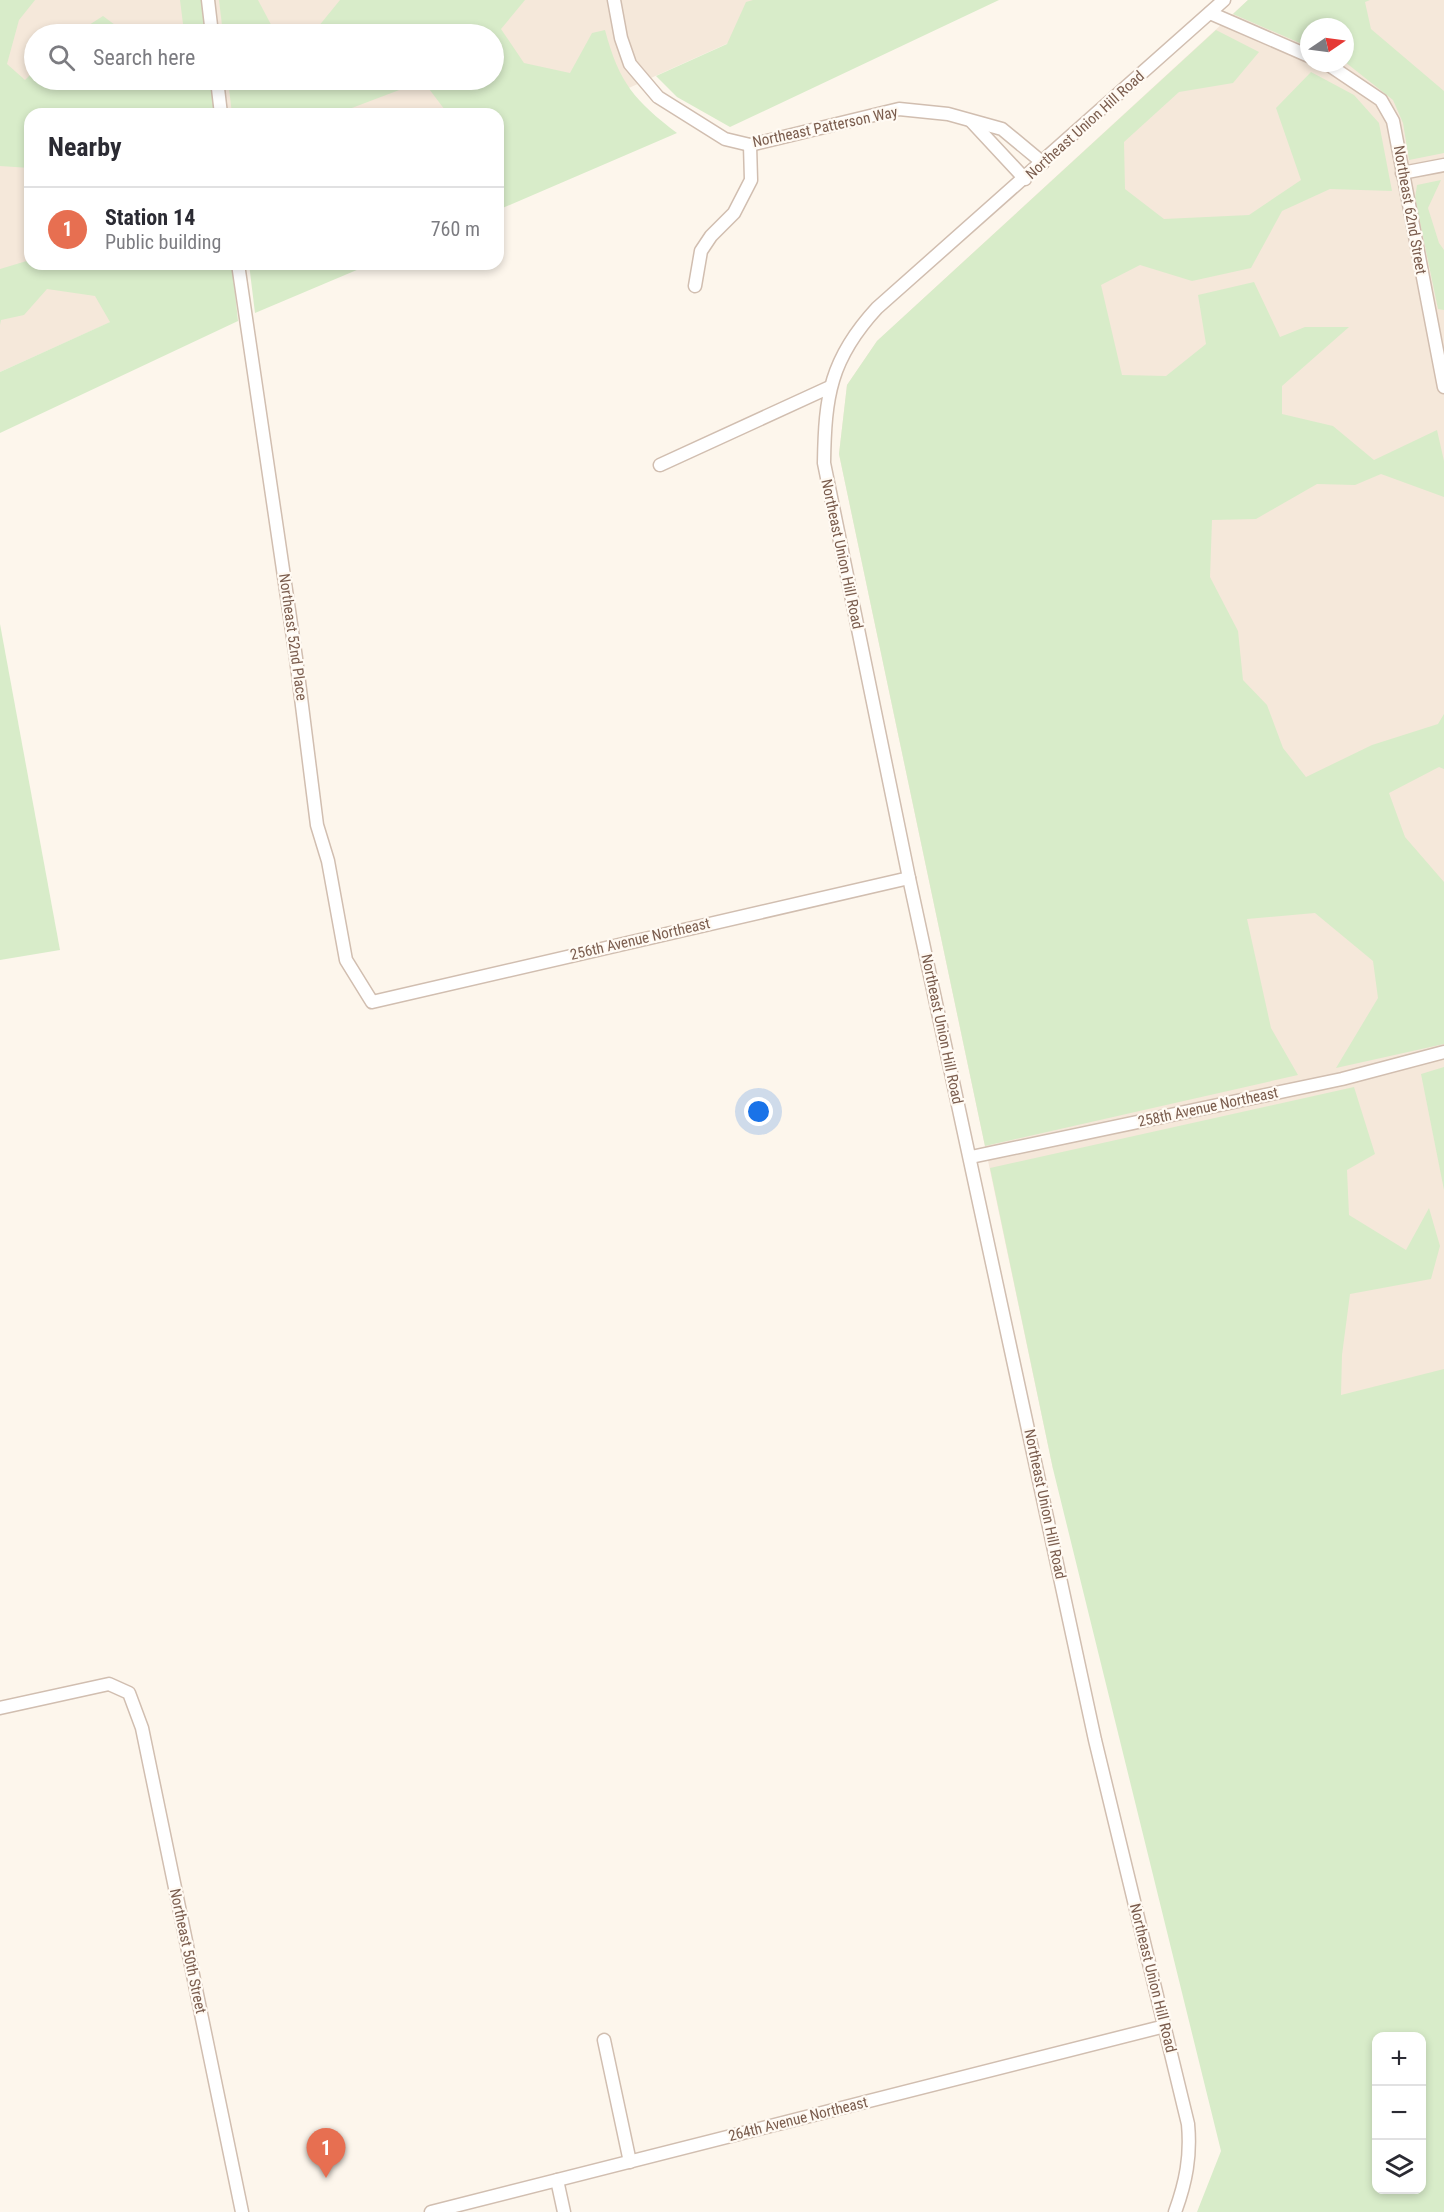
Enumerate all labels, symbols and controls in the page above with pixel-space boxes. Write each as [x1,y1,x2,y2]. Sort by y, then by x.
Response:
north arrow [1300,18,1354,72]
search box [24,24,504,90]
icon: search [45,41,78,74]
text: Search here [93,45,195,70]
street label: Northeast Union Hill Road [1022,67,1148,183]
street label: Northeast Patterson Way [751,103,899,151]
text: Nearby [48,132,122,162]
street label: Northeast 62nd Street [1390,144,1430,276]
text: Station 14 [105,205,195,230]
text: 1 [62,217,73,241]
text: 760 m [431,217,480,241]
text: Public building [105,230,221,254]
street label: Northeast Union Hill Road [817,477,867,631]
street label: Northeast 52nd Place [275,572,311,702]
street label: 256th Avenue Northeast [568,914,712,964]
street label: Northeast Union Hill Road [917,952,967,1106]
street label: 258th Avenue Northeast [1136,1083,1280,1131]
your location [744,1097,773,1126]
street label: Northeast Union Hill Road [1020,1427,1070,1581]
street label: Northeast 50th Street [166,1887,210,2015]
street label: Northeast Union Hill Road [1126,1902,1180,2054]
map controls [1372,2032,1426,2194]
button: + [1372,2032,1426,2086]
button: − [1372,2086,1426,2140]
street label: 264th Avenue Northeast [726,2093,870,2145]
pin: 1 [306,2128,346,2178]
button: layers [1372,2140,1426,2194]

